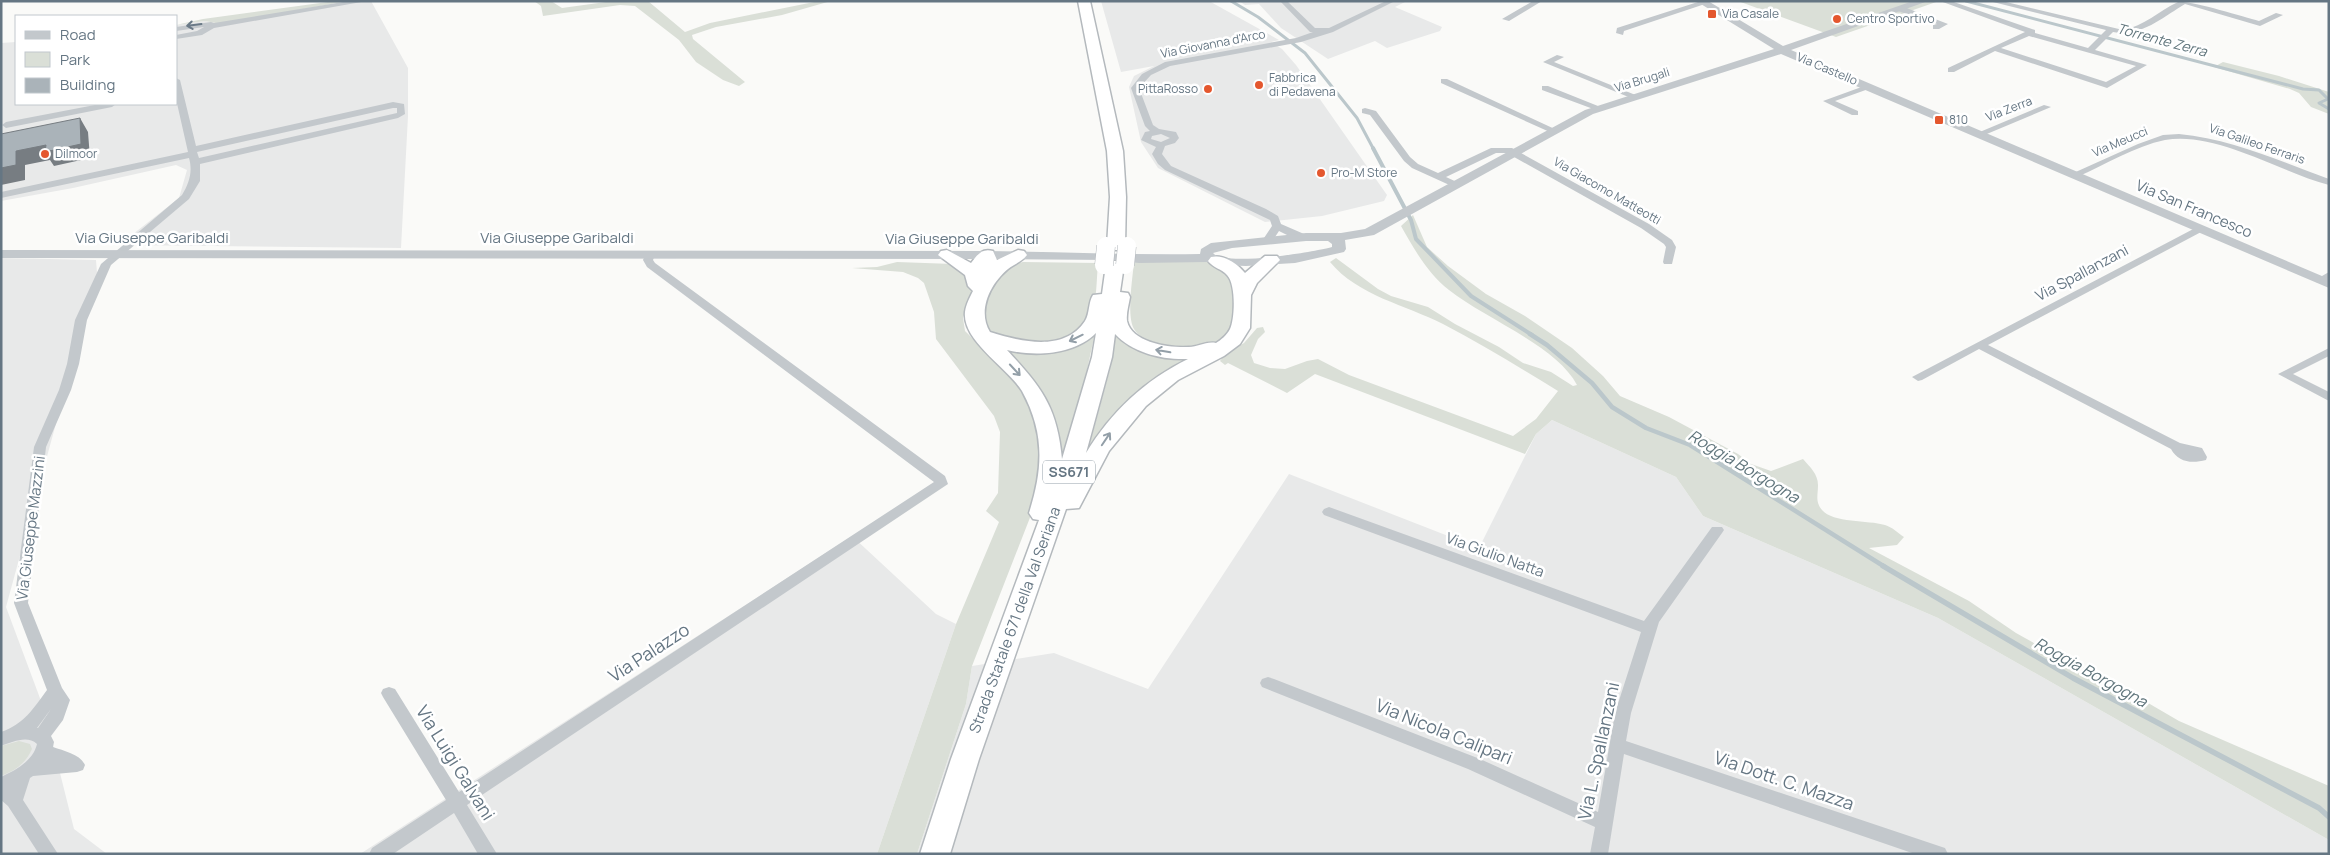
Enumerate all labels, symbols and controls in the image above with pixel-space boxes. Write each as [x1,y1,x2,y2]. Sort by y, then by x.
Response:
place label: Via Casale [1722,5,1779,22]
marker: Via Casale [1706,8,1718,20]
place label: Centro Sportivo [1847,10,1935,27]
marker: Centro Sportivo [1831,13,1843,25]
legend [15,15,178,105]
water label: Torrente Zerra [2115,18,2210,61]
one-way arrow [186,20,202,30]
text: Road [60,24,96,45]
street label: Via Giovanna d'Arco [1159,25,1267,62]
street label: Via Castello [1794,48,1860,89]
text: Park [60,49,90,70]
street label: Via Brugali [1612,63,1672,96]
place label: Fabbrica di Pedavena [1269,69,1336,100]
text: Building [60,74,115,95]
marker: Fabbrica di Pedavena [1253,79,1265,91]
place label: PittaRosso [1138,80,1198,97]
marker: PittaRosso [1202,83,1214,95]
street label: Via Zerra [1983,92,2034,125]
place label: 810 [1949,111,1968,128]
marker: 810 [1933,114,1945,126]
street label: Via Galileo Ferraris [2207,119,2307,168]
street label: Via Meucci [2089,122,2150,161]
place label: Dilmoor [55,145,98,162]
marker: Dilmoor [39,148,51,160]
street label: Via Giacomo Matteotti [1550,153,1664,228]
place label: Pro-M Store [1331,164,1397,181]
marker: Pro-M Store [1315,167,1327,179]
street label: Via San Francesco [2133,175,2256,243]
street label: Via Giuseppe Garibaldi [75,227,229,248]
street label: Via Giuseppe Garibaldi [480,227,634,248]
street label: Via Giuseppe Garibaldi [885,228,1039,249]
street label: Via Spallanzani [2032,239,2132,306]
one-way arrow [1068,333,1083,343]
one-way arrow [1156,346,1172,356]
one-way arrow [1009,364,1021,377]
water label: Roggia Borgogna [1684,424,1805,508]
one-way arrow [1101,432,1111,446]
street label: Via Giuseppe Mazzini [11,455,50,601]
road number: SS671 [1043,461,1095,484]
street label: Strada Statale 671 della Val Seriana [964,504,1065,736]
street label: Via Giulio Natta [1443,527,1547,582]
street label: Via Palazzo [603,617,694,687]
water label: Roggia Borgogna [2031,632,2152,713]
street label: Via L. Spallanzani [1572,680,1624,822]
street label: Via Nicola Calipari [1372,693,1516,769]
street label: Via Luigi Galvani [411,700,501,824]
street label: Via Dott. C. Mazza [1711,745,1857,815]

